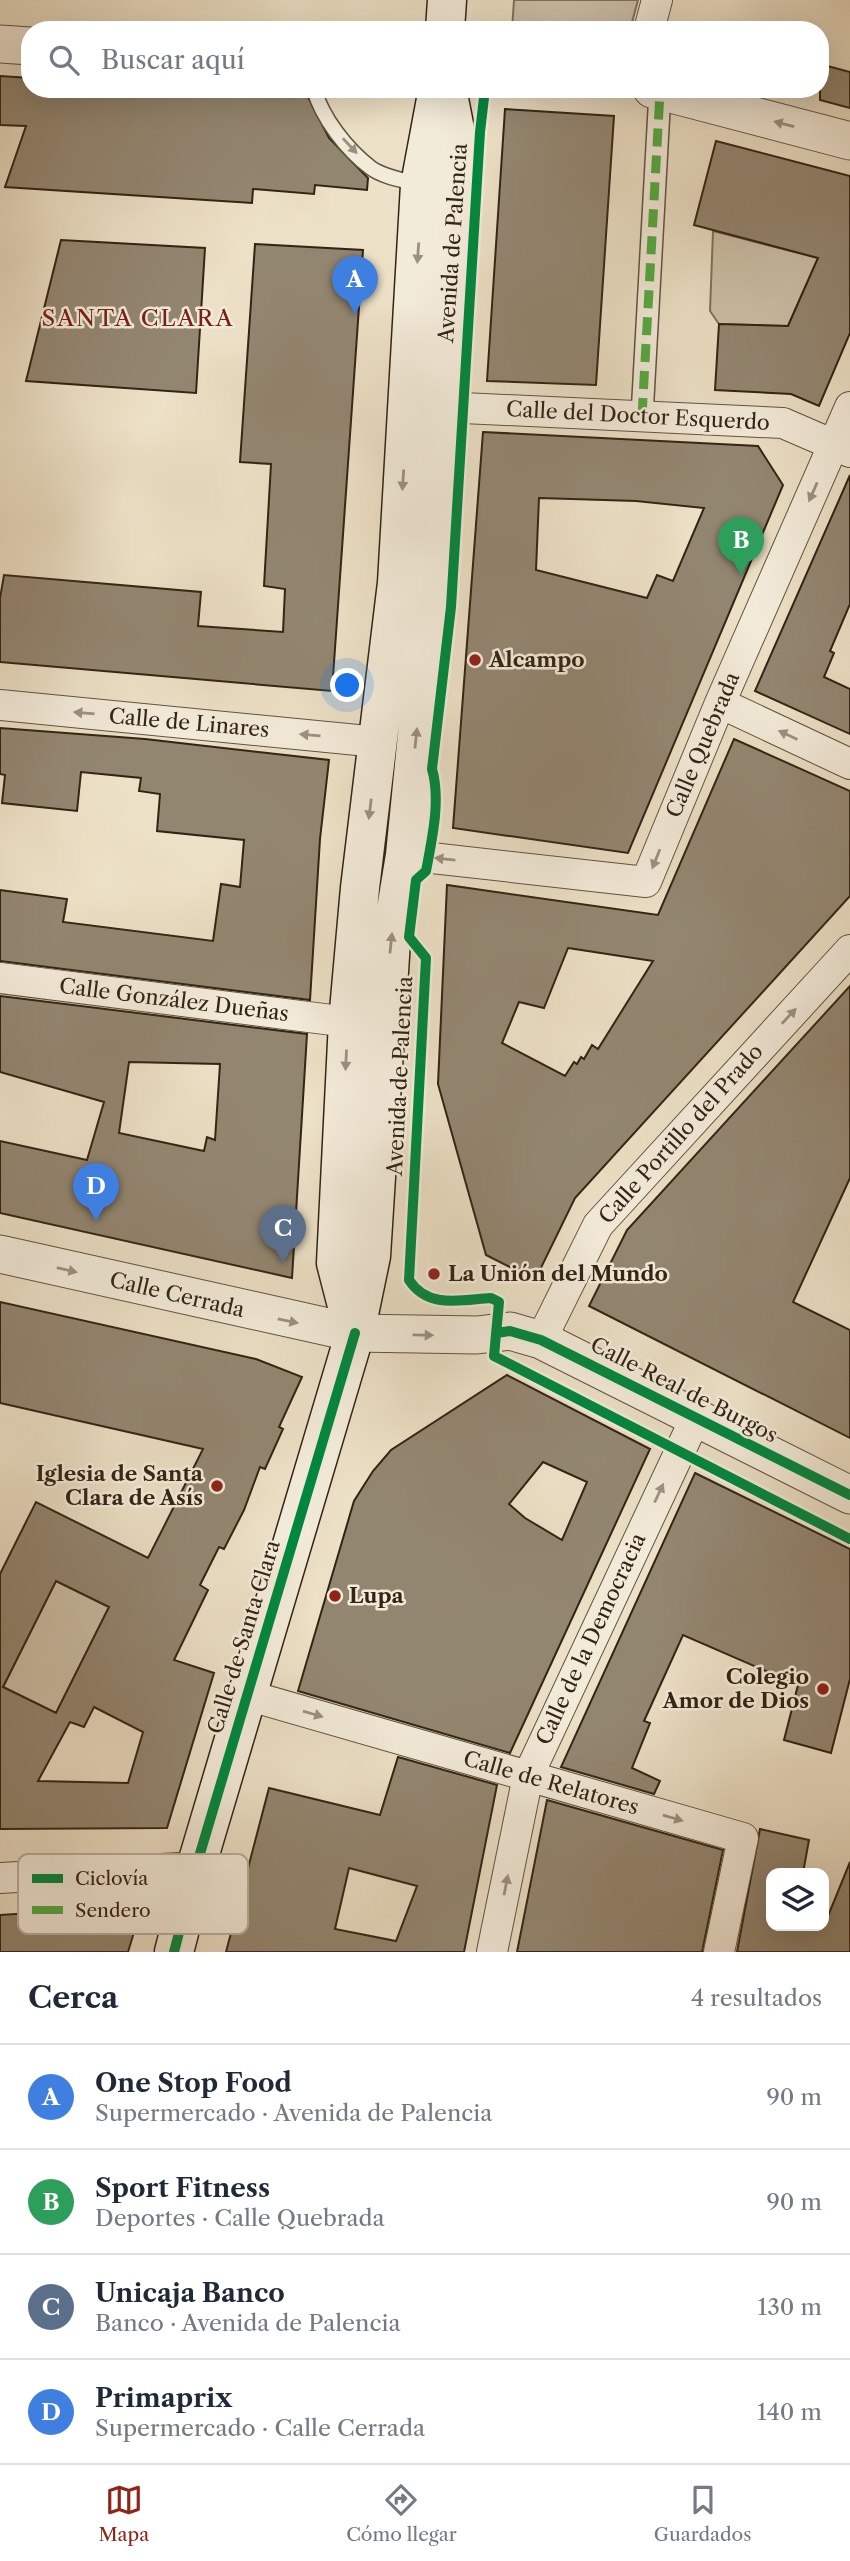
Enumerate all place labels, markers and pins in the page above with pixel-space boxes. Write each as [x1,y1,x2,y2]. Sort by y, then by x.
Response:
pin: A [332,256,378,314]
pin: B [718,517,764,575]
place label: Alcampo [488,647,585,672]
marker: Alcampo [467,652,483,668]
pin: D [73,1163,119,1221]
pin: C [260,1205,306,1263]
place label: La Unión del Mundo [448,1261,668,1286]
marker: La Unión del Mundo [426,1266,442,1282]
place label: Iglesia de Santa Clara de Asís [36,1461,204,1510]
marker: Iglesia de Santa Clara de Asís [209,1478,225,1494]
place label: Lupa [349,1583,405,1608]
marker: Lupa [327,1588,343,1604]
place label: Colegio Amor de Dios [662,1664,809,1713]
marker: Colegio Amor de Dios [815,1681,831,1697]

